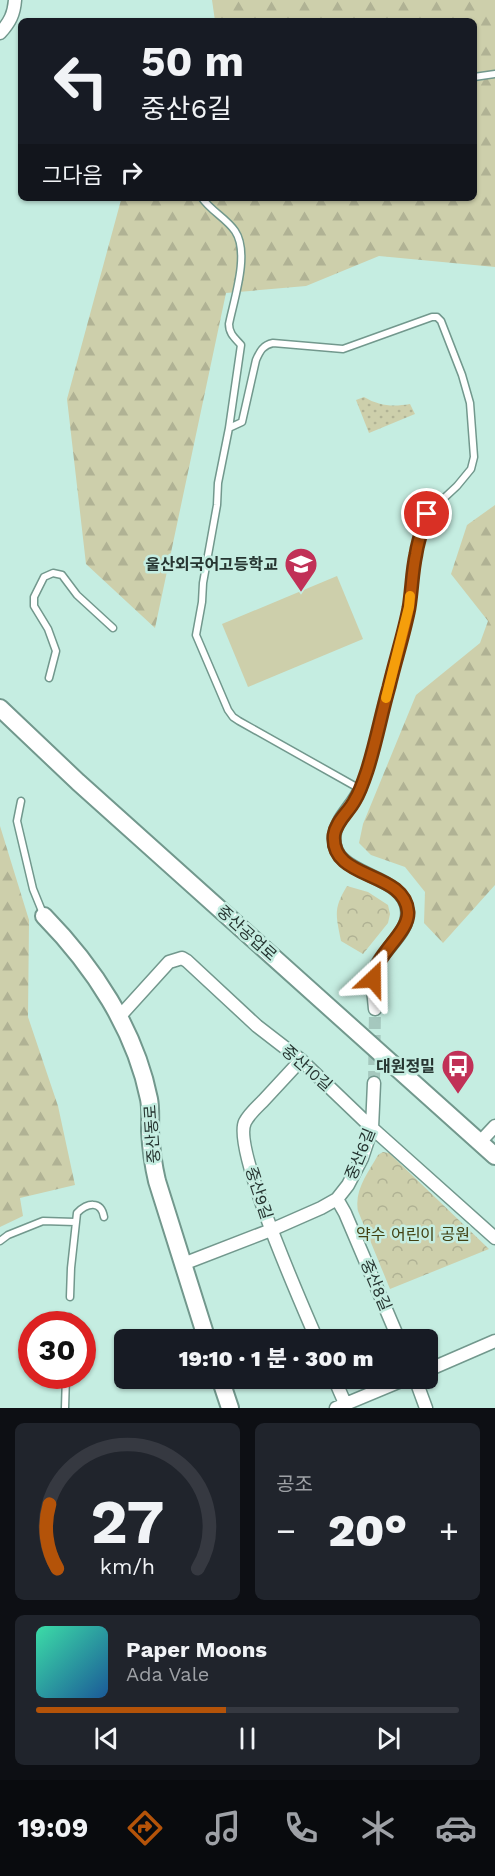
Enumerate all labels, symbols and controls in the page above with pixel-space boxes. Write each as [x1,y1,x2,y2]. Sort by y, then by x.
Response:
text: 50 m [141,37,244,86]
icon: left [42,42,120,120]
text: 중산6길 [141,93,232,125]
icon: right [115,156,148,189]
text: 그다음 [42,163,103,188]
pin [401,488,452,539]
icon: arrive [410,497,443,530]
school or university icon: 울산외국어고등학교 [283,546,319,593]
place label: 울산외국어고등학교 [146,555,278,574]
street label: 중산공업로 [213,901,281,965]
position arrow [341,947,405,1011]
street label: 중산10길 [278,1041,336,1095]
bus stop icon: 대원정밀 [440,1048,476,1095]
place label: 대원정밀 [376,1057,435,1076]
street label: 중산동로 [140,1104,164,1164]
street label: 중산6길 [341,1125,379,1183]
street label: 중산9길 [242,1164,276,1222]
park label: 약수 어린이 공원 [356,1225,470,1244]
street label: 중산8길 [357,1256,395,1314]
speed limit sign: 30 [18,1311,96,1389]
text: 19:10 · 1 분 · 300 m [179,1346,373,1371]
text: 공조 [276,1472,313,1496]
text: 27 [91,1485,164,1558]
text: 20° [328,1504,407,1557]
text: − [276,1511,296,1550]
text: + [439,1511,459,1550]
text: km/h [100,1554,155,1579]
text: Paper Moons [126,1637,267,1662]
text: Ada Vale [126,1662,209,1686]
icon: previous [90,1722,123,1755]
icon: pause [231,1722,264,1755]
icon: next [372,1722,405,1755]
icon: directions [124,1807,166,1849]
icon: music [202,1807,244,1849]
icon: phone [280,1807,322,1849]
icon: climate [357,1807,399,1849]
icon: car [435,1807,477,1849]
text: 19:09 [18,1812,88,1844]

